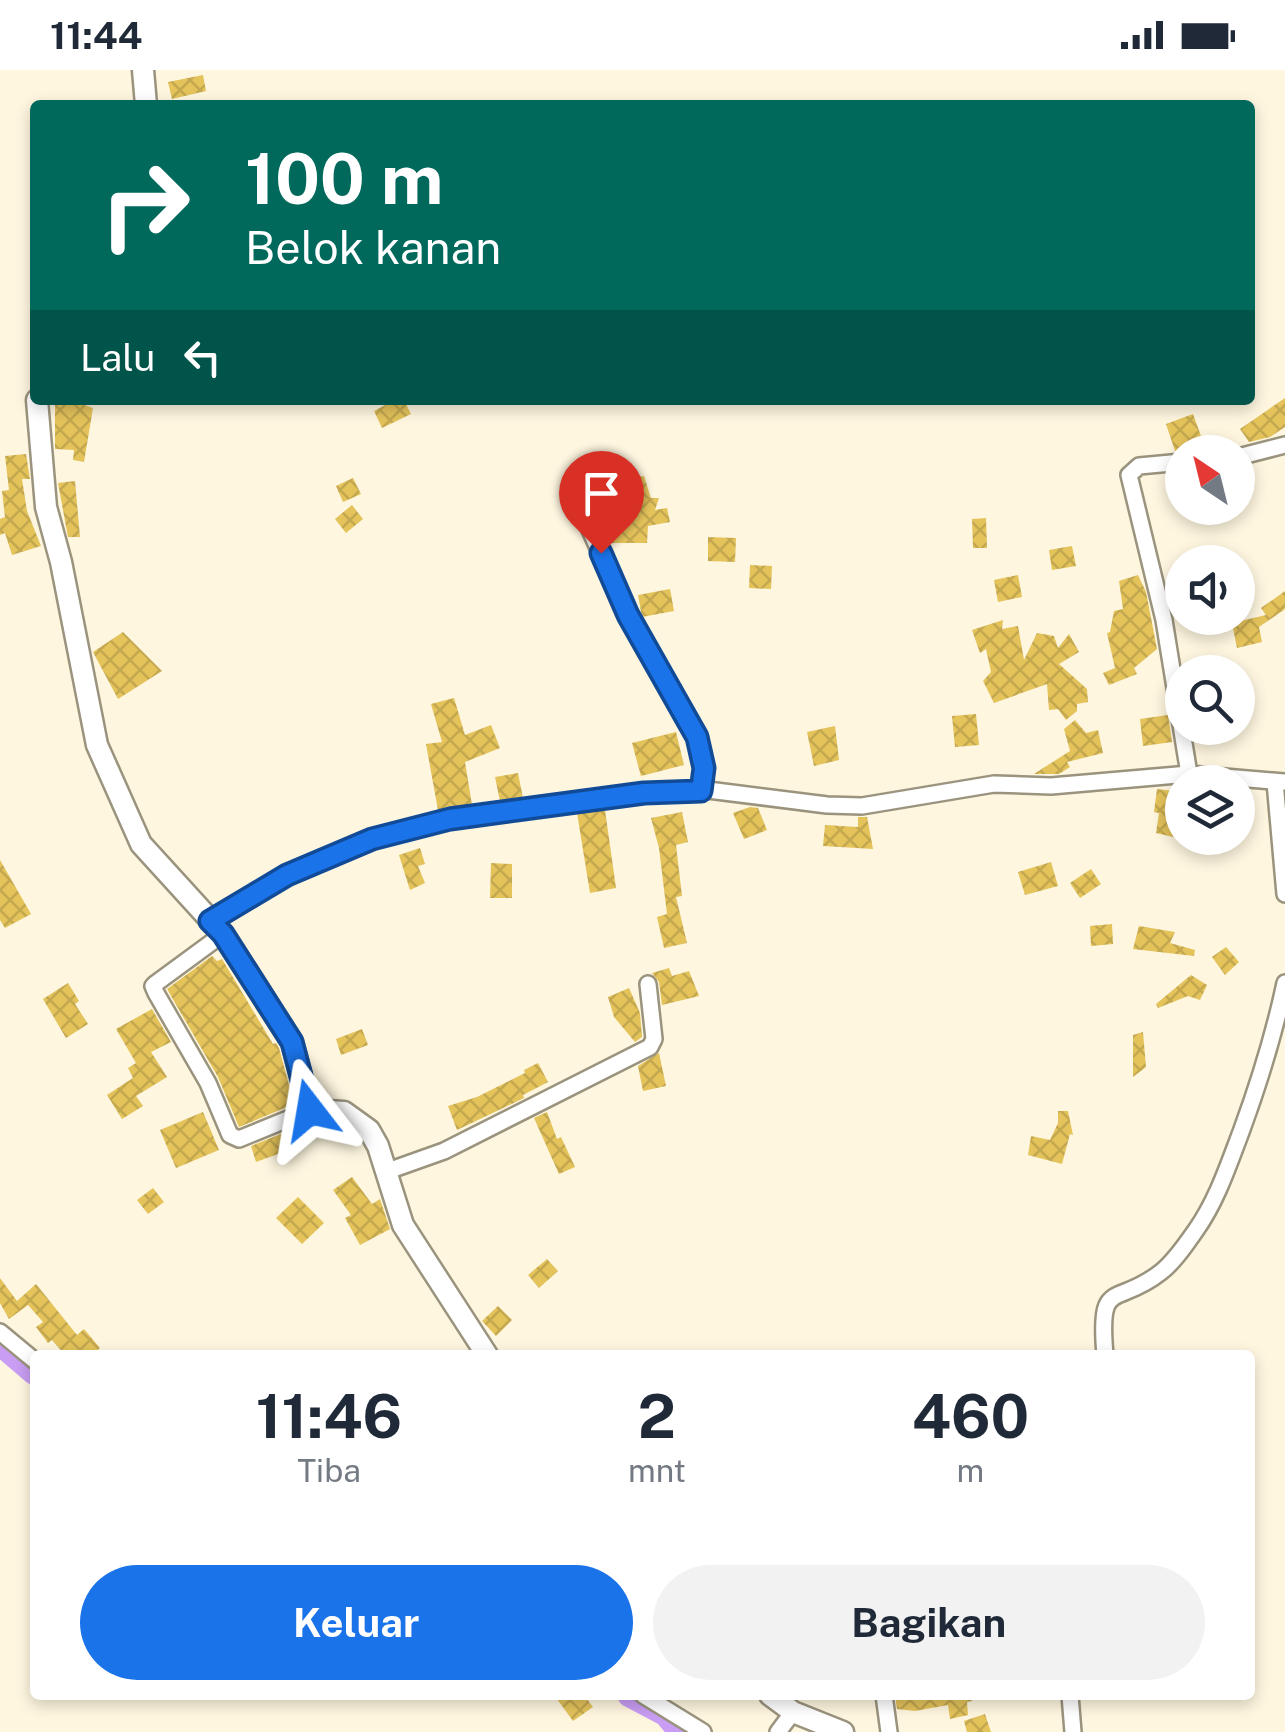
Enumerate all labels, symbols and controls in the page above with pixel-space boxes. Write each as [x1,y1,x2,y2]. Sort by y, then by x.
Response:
text: 11:44 [50,13,143,58]
text: 100 m [245,137,443,220]
icon: right [80,140,210,270]
text: Belok kanan [245,221,501,274]
icon: left [175,330,230,385]
text: Lalu [80,335,155,380]
north arrow [1165,435,1255,525]
map controls [1165,435,1255,855]
pin [559,451,644,554]
icon: arrive [574,466,629,521]
button: sound [1165,545,1255,635]
button: search [1165,655,1255,745]
button: layers [1165,765,1255,855]
position arrow [258,1058,362,1162]
text: 11:46 [256,1381,402,1452]
text: 2 [638,1381,676,1452]
text: 460 [912,1381,1029,1452]
text: Tiba [297,1452,361,1489]
text: mnt [628,1452,686,1489]
text: m [957,1452,984,1489]
button: Keluar [80,1565,633,1680]
button: Bagikan [653,1565,1205,1680]

